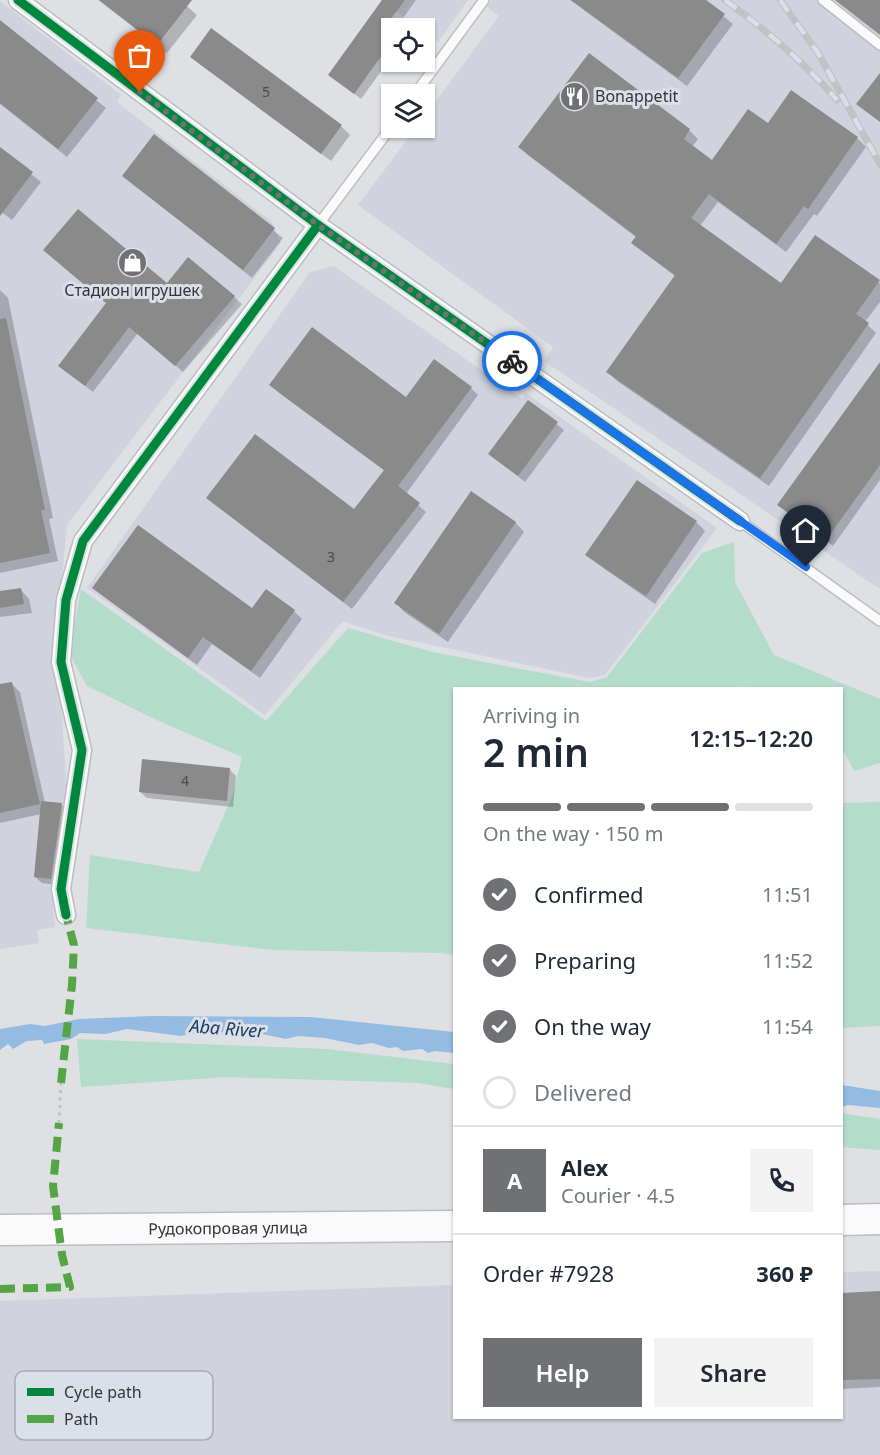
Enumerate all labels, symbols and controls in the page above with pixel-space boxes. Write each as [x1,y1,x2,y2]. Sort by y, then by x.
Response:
map controls [381,18,435,138]
button: locate [381,18,435,72]
pin [114,30,165,92]
icon: bag [123,39,156,72]
restaurant icon: Bonappetit [558,80,590,112]
house number: 5 [262,82,270,101]
button: layers [381,84,435,138]
place label: Bonappetit [595,85,679,107]
shop icon: Стадион игрушек [116,246,148,278]
place label: Стадион игрушек [64,279,200,301]
courier [482,331,542,391]
icon: bike [496,345,529,378]
pin [780,505,831,567]
icon: home [789,514,822,547]
house number: 3 [327,547,335,566]
text: Arriving in [483,702,580,729]
text: 12:15–12:20 [689,723,813,753]
text: 2 min [483,725,589,778]
house number: 4 [181,771,189,790]
text: On the way · 150 m [483,820,663,847]
icon: check [483,878,516,911]
text: Confirmed [534,879,644,909]
text: 11:51 [762,881,813,908]
icon: check [483,944,516,977]
text: Preparing [534,945,636,975]
text: 11:52 [762,947,813,974]
icon: check [483,1010,516,1043]
text: On the way [534,1011,651,1041]
water label: Aba River [187,1013,266,1043]
text: 11:54 [762,1013,813,1040]
text: Delivered [534,1077,632,1107]
button: phone [750,1149,813,1212]
text: Alex [561,1152,608,1182]
text: A [507,1165,522,1195]
text: Courier · 4.5 [561,1182,675,1209]
street label: Рудокопровая улица [148,1216,308,1240]
text: Order #7928 [483,1258,614,1288]
text: 360 ₽ [756,1258,813,1288]
button: Help [483,1338,642,1407]
button: Share [654,1338,813,1407]
legend [15,1371,213,1440]
text: Cycle path [64,1381,142,1403]
text: Path [64,1408,98,1430]

